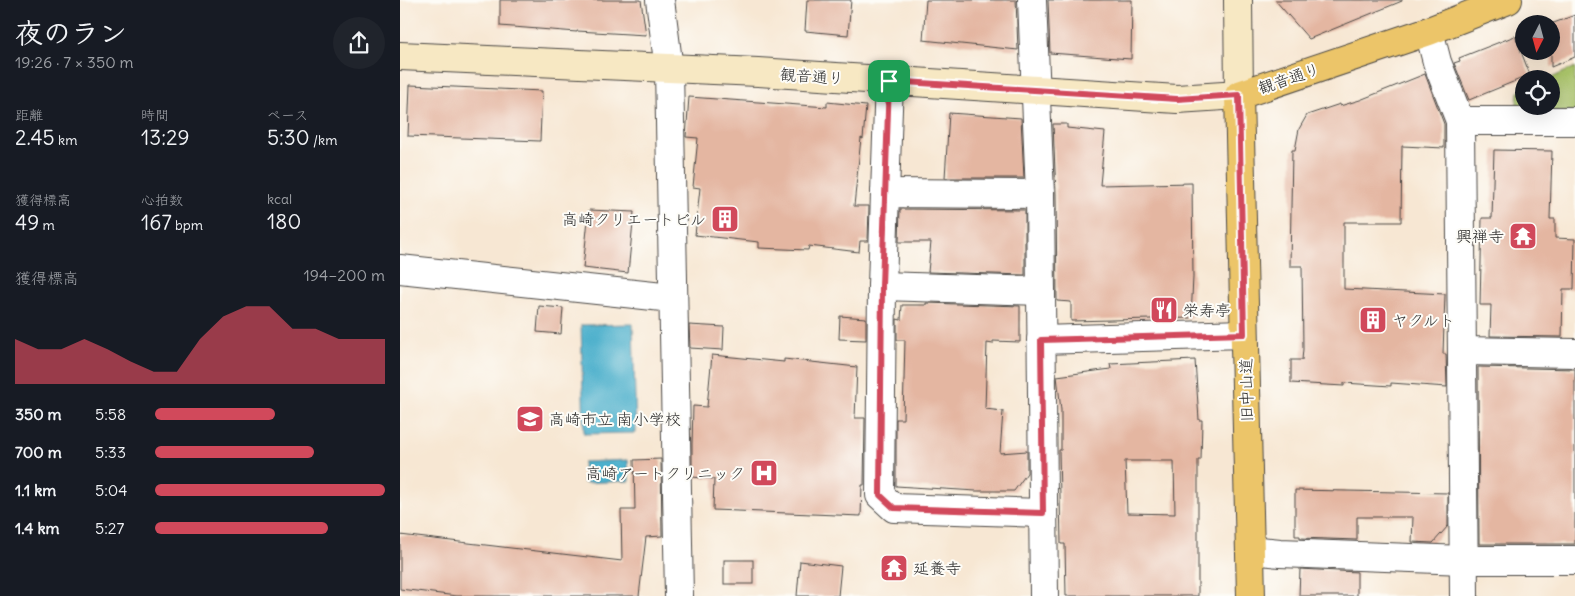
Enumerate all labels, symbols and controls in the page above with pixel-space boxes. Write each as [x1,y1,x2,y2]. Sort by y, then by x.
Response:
text: 夜のラン [15,15,127,51]
north arrow [1515,15,1560,60]
map controls [1515,15,1560,115]
button: share [333,17,385,69]
text: 19:26 · 7 × 350 m [15,52,134,72]
street label: 観音通り [1255,58,1323,98]
pin [868,60,910,102]
street label: 観音通り [779,64,845,88]
icon: arrive [875,67,903,95]
button: locate [1515,70,1560,115]
text: 距離 [15,106,43,124]
text: 時間 [141,106,169,124]
text: ペース [267,106,308,124]
text: 2.45 [15,124,55,151]
text: 13:29 [141,124,190,151]
text: 5:30 [267,124,310,151]
text: km [55,131,77,149]
text: /km [310,131,337,149]
text: kcal [267,190,292,208]
text: 獲得標高 [15,191,71,209]
text: 心拍数 [141,191,183,209]
building icon: 高崎クリエートビル [710,204,740,234]
text: 180 [267,208,301,235]
text: 49 [15,209,39,236]
text: 167 [141,209,172,236]
place label: 高崎クリエートビル [562,209,706,229]
text: m [39,216,55,234]
text: bpm [172,216,203,234]
temple icon: 興禅寺 [1508,221,1538,251]
place label: 興禅寺 [1456,226,1504,246]
text: 194–200 m [303,265,385,285]
text: 獲得標高 [15,268,79,288]
restaurant icon: 栄寿亭 [1149,295,1179,325]
place label: 栄寿亭 [1183,300,1231,320]
building icon: ヤクルト [1358,305,1388,335]
place label: ヤクルト [1392,310,1455,330]
street label: 旧中山道 [1235,358,1257,422]
text: 350 m [15,404,62,424]
text: 5:58 [95,404,126,424]
school or university icon: 高崎市立 南小学校 [515,404,545,434]
place label: 高崎市立 南小学校 [549,409,681,429]
text: 700 m [15,442,62,462]
text: 5:33 [95,442,126,462]
hospital icon: 高崎アートクリニック [749,458,779,488]
place label: 高崎アートクリニック [586,463,745,483]
text: 1.1 km [15,480,56,500]
text: 5:04 [95,480,128,500]
text: 1.4 km [15,518,60,538]
text: 5:27 [95,518,124,538]
temple icon: 延養寺 [879,553,909,583]
place label: 延養寺 [913,558,961,578]

